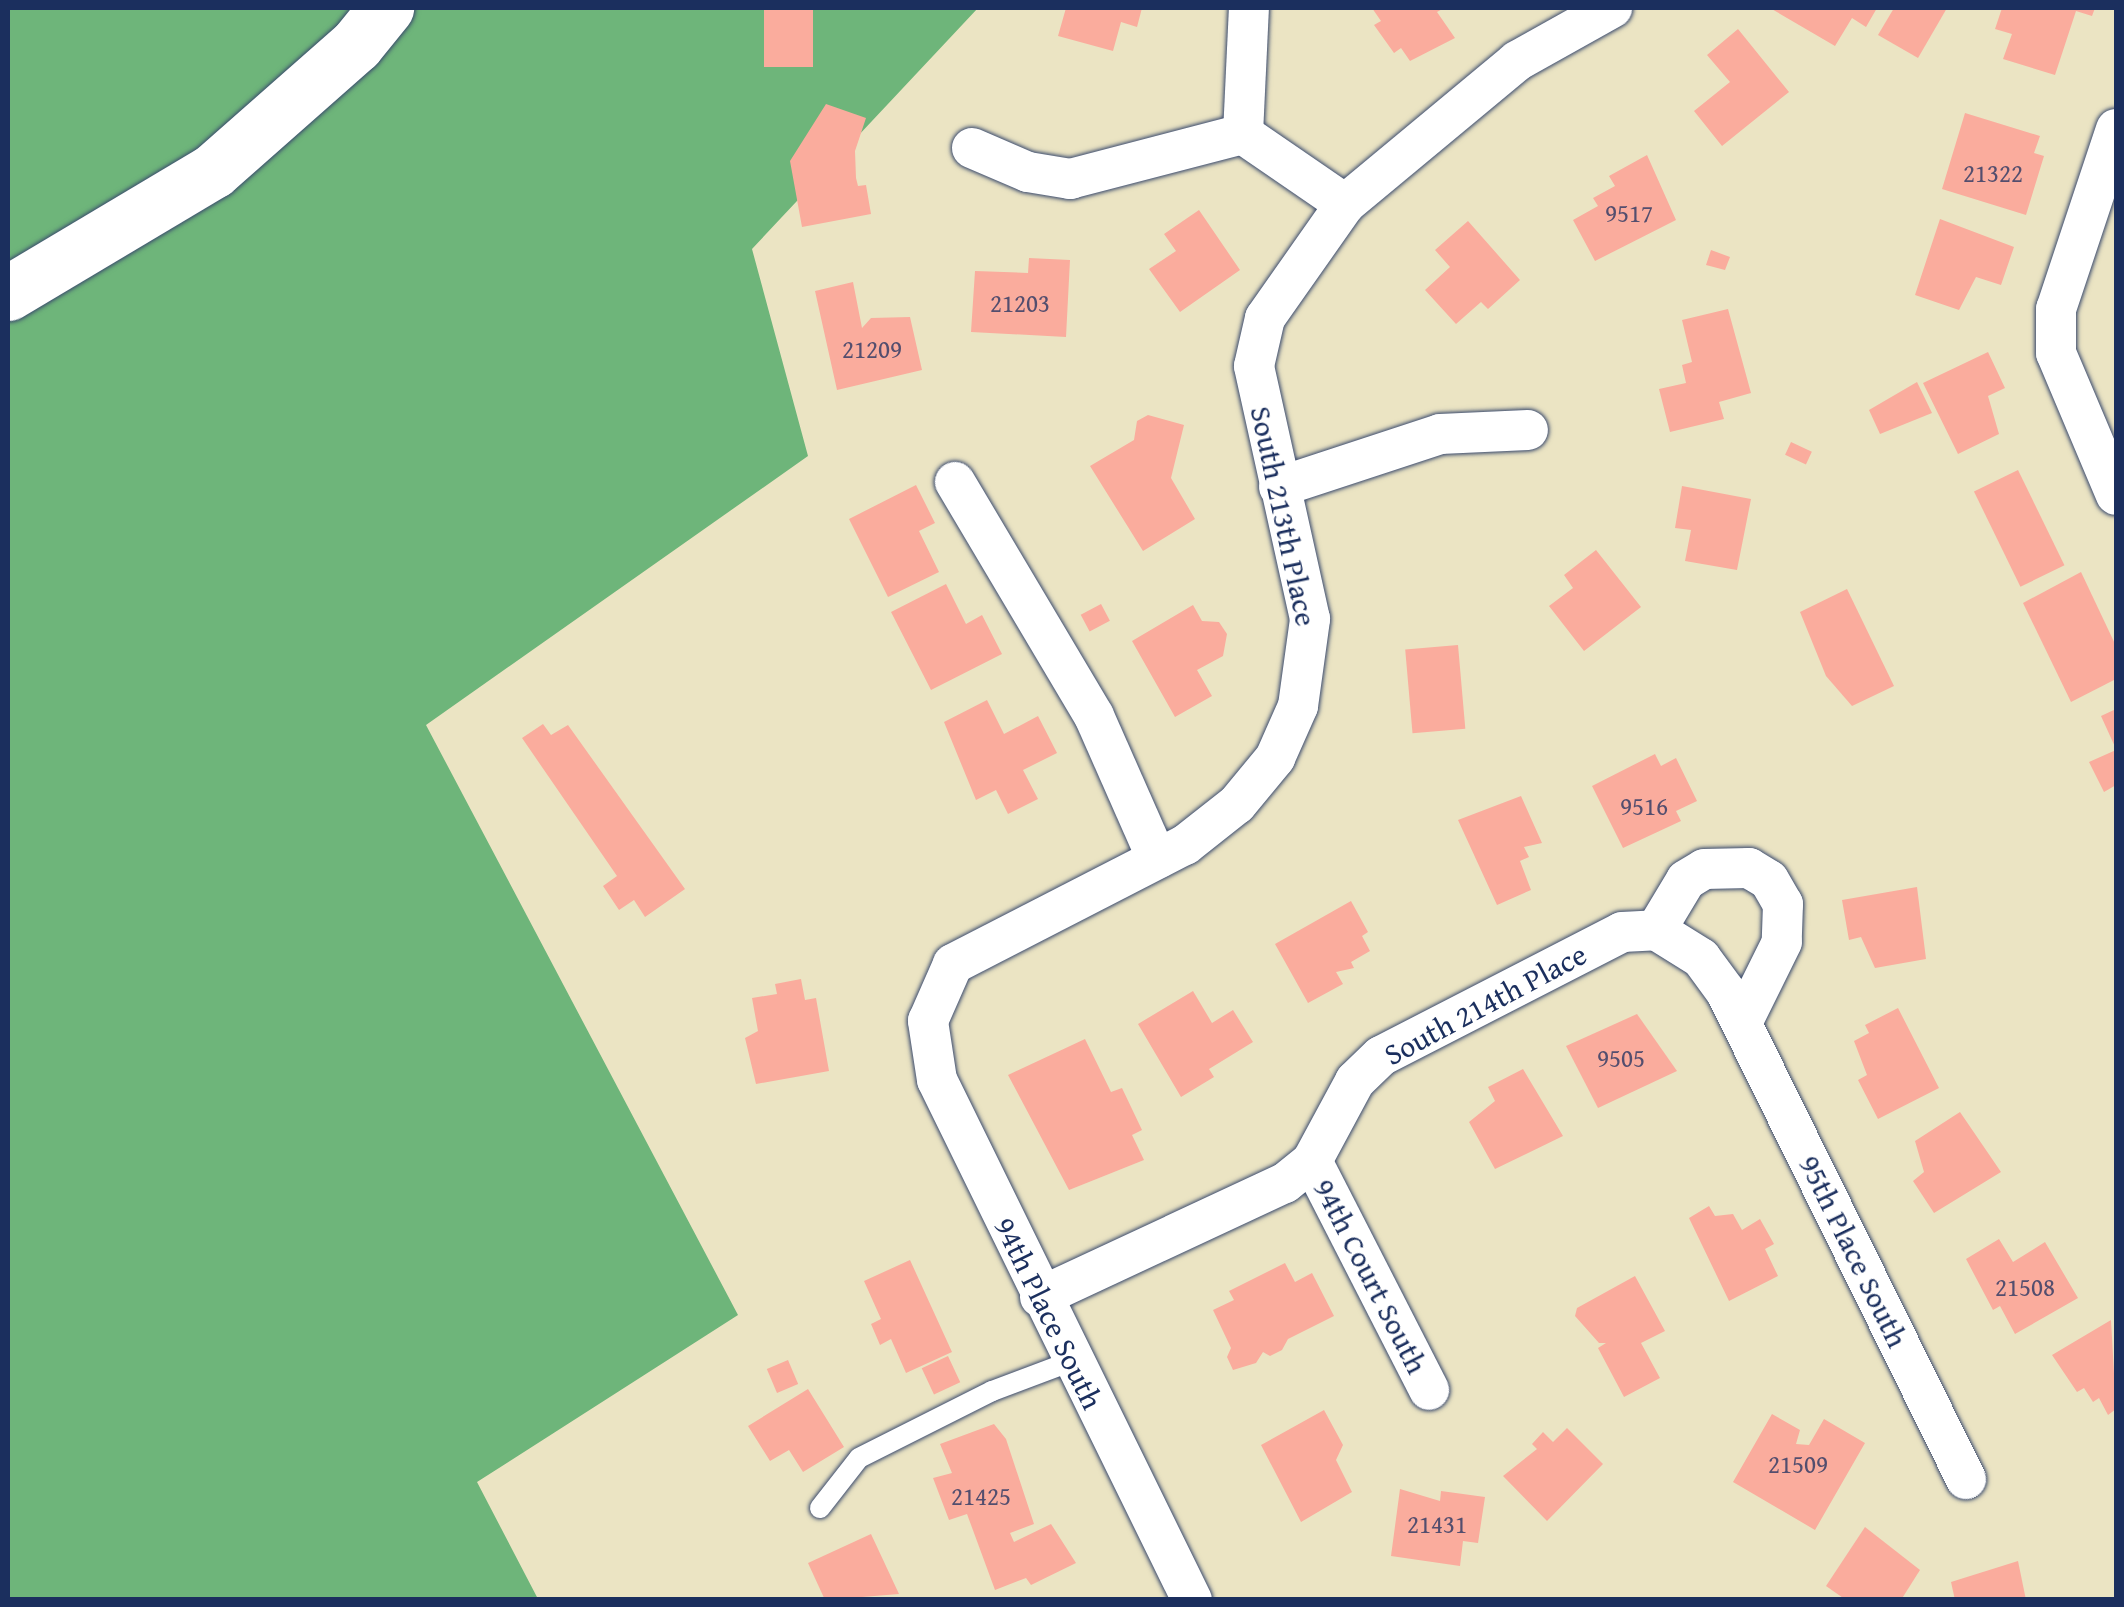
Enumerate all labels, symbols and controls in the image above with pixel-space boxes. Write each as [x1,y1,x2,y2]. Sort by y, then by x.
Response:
house number: 21322 [1963,158,2023,188]
house number: 9517 [1605,198,1653,228]
house number: 21203 [990,288,1050,318]
house number: 21209 [842,334,902,364]
street label: South 213th Place [1243,403,1325,629]
house number: 9516 [1620,791,1668,821]
street label: South 214th Place [1378,936,1592,1072]
house number: 9505 [1597,1043,1645,1073]
street label: 95th Place South [1792,1149,1916,1353]
street label: 94th Court South [1306,1173,1436,1379]
street label: 94th Place South [987,1211,1111,1415]
house number: 21508 [1995,1272,2055,1302]
house number: 21509 [1768,1449,1828,1479]
house number: 21425 [951,1481,1011,1511]
house number: 21431 [1407,1509,1467,1539]

